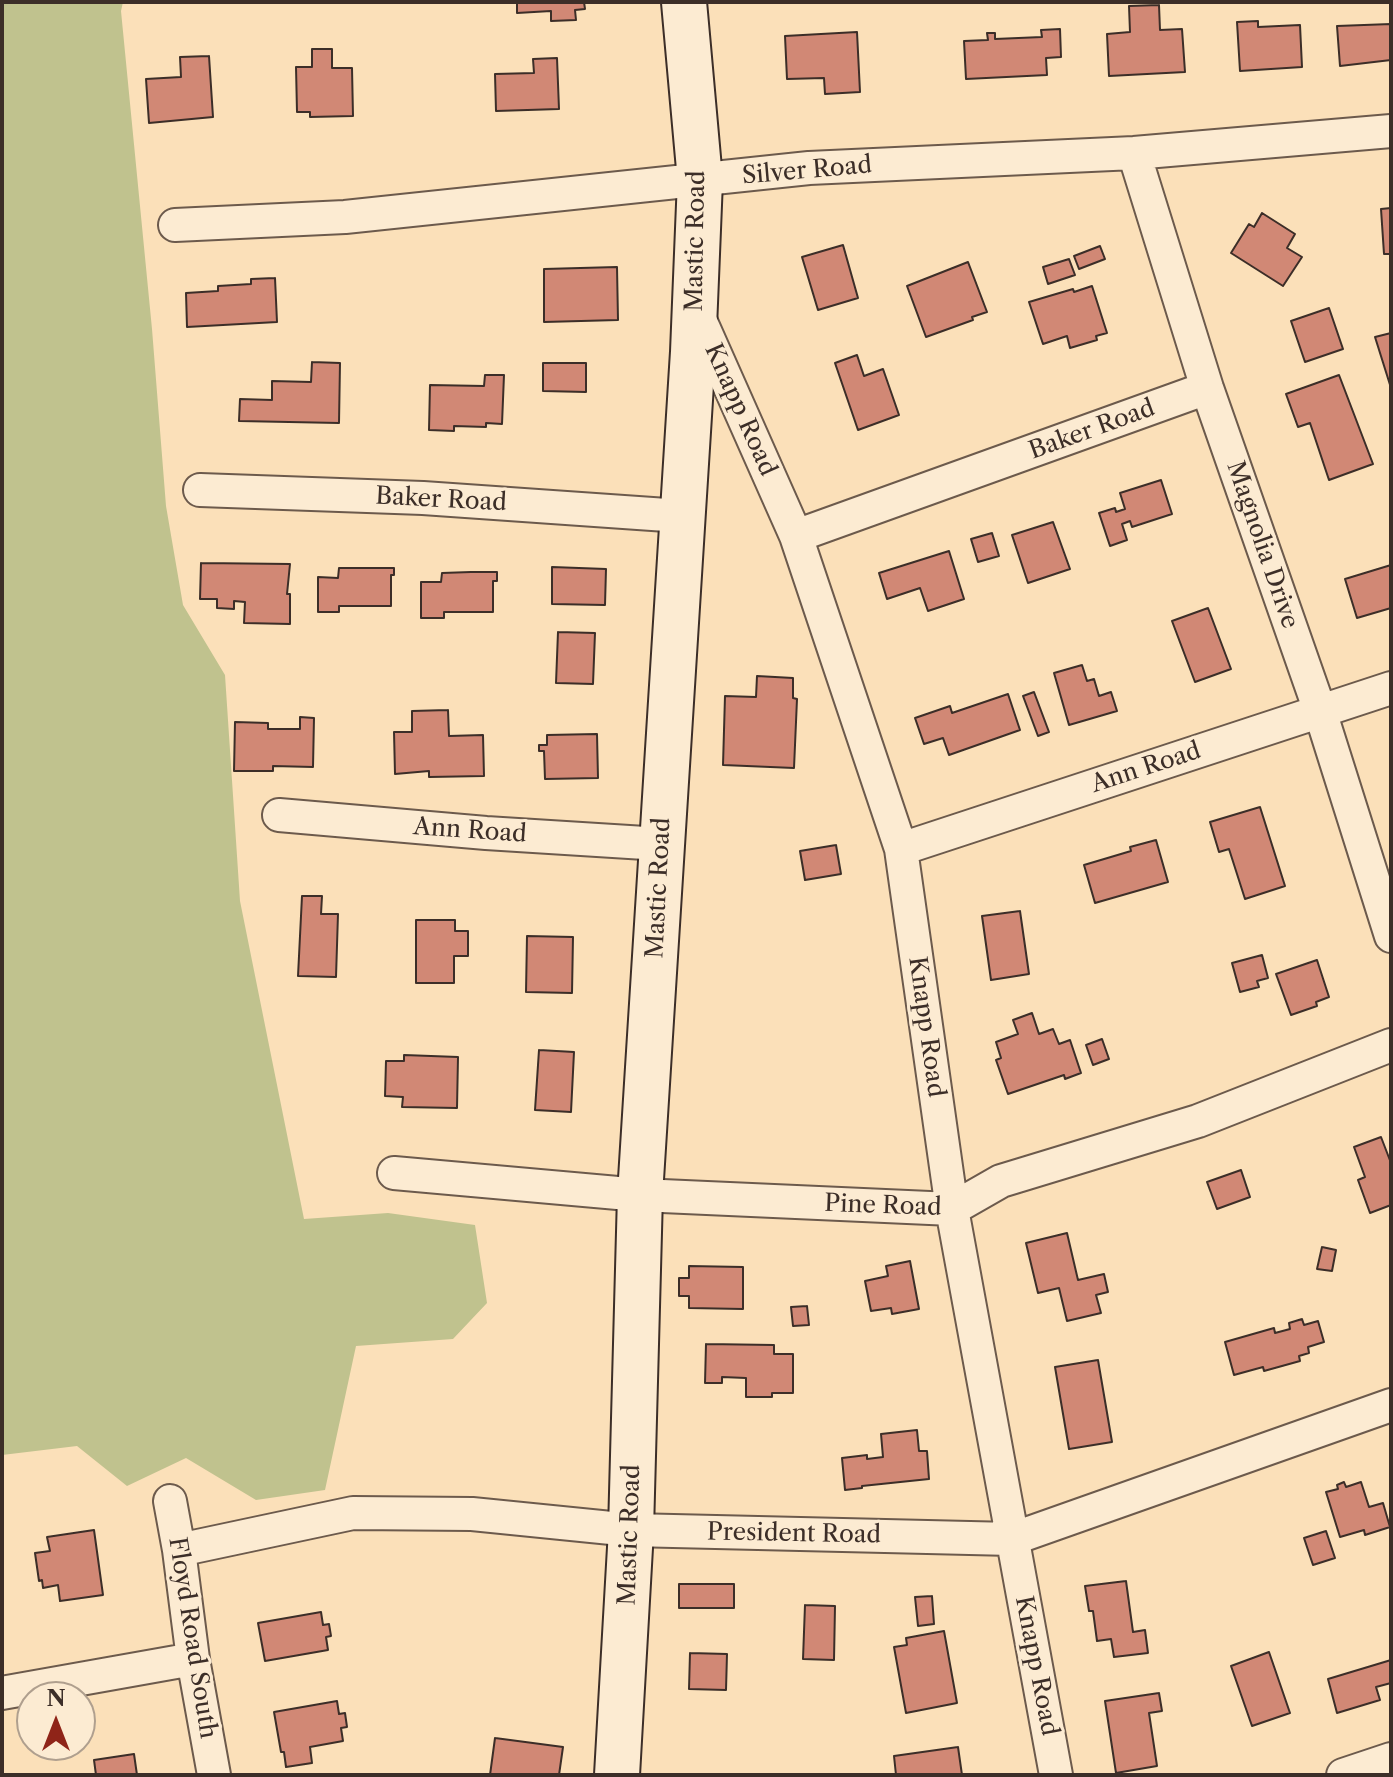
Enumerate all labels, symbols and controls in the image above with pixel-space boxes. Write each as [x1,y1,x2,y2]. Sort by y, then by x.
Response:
street label: Silver Road [741,151,873,191]
street label: Mastic Road [680,170,712,312]
street label: Knapp Road [698,339,782,481]
street label: Baker Road [1025,394,1159,466]
street label: Magnolia Drive [1220,458,1304,632]
street label: Baker Road [375,482,507,518]
street label: Ann Road [1088,737,1204,799]
street label: Ann Road [412,813,528,849]
street label: Mastic Road [641,817,677,959]
street label: Knapp Road [902,955,950,1099]
street label: Pine Road [824,1190,942,1222]
street label: Mastic Road [613,1464,647,1606]
street label: President Road [707,1518,881,1550]
street label: Floyd Road South [162,1535,222,1741]
street label: Knapp Road [1008,1594,1064,1738]
north arrow [16,1681,96,1761]
text: N [46,1685,66,1712]

